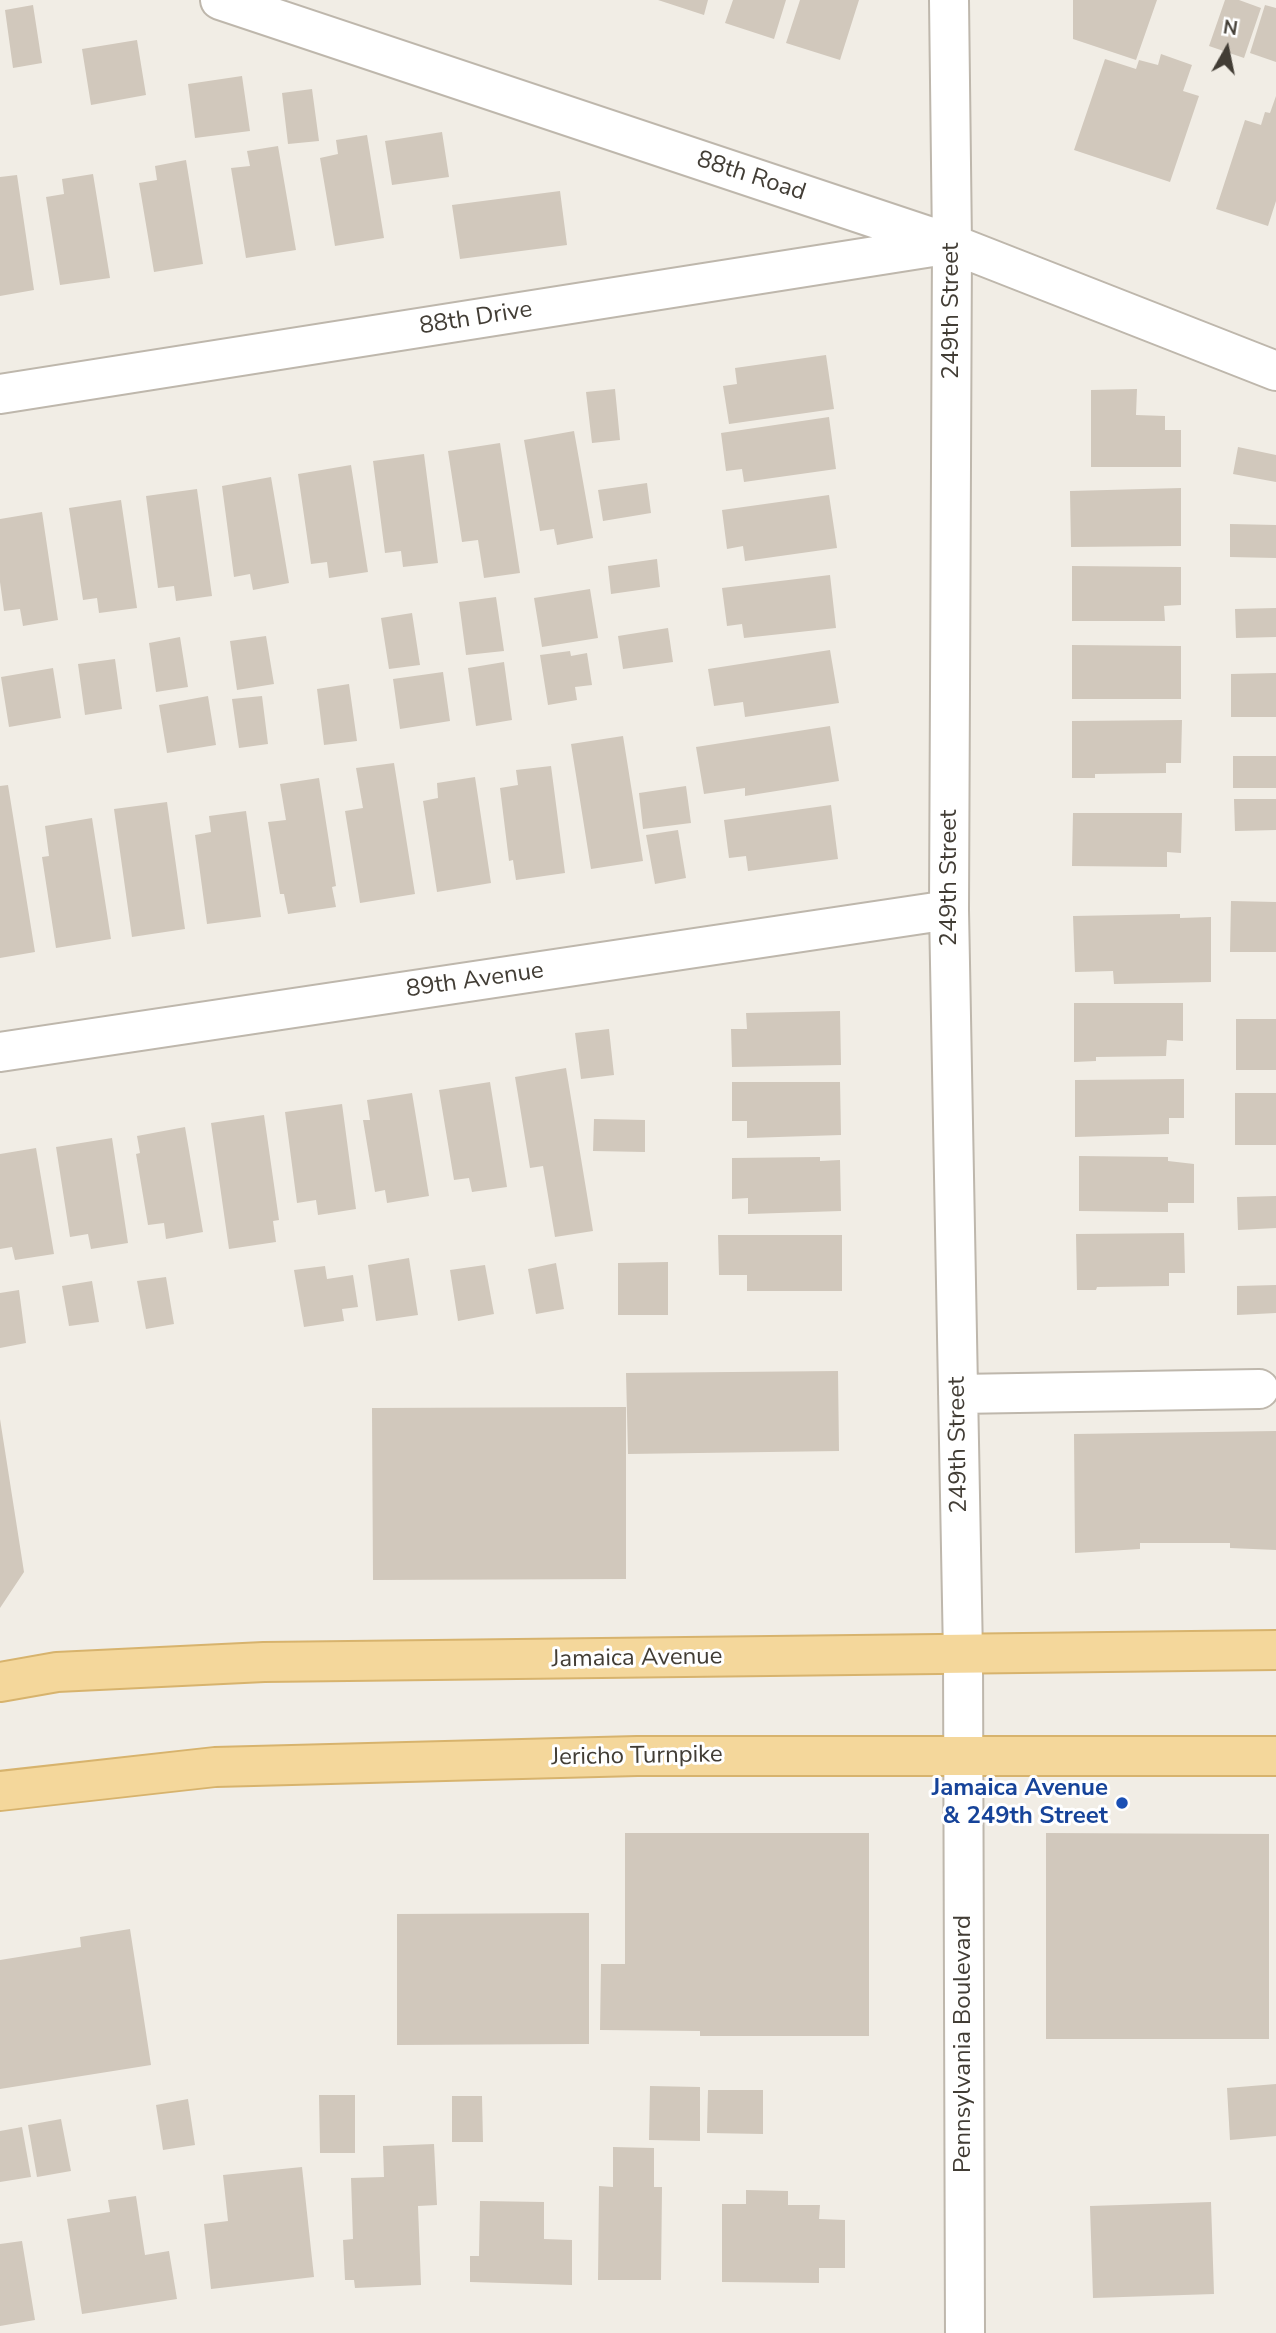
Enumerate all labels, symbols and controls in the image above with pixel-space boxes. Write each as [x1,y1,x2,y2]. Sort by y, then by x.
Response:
north arrow [1192,14,1262,84]
text: N [1221,14,1239,42]
street label: 88th Road [693,146,809,208]
street label: 249th Street [938,243,966,379]
street label: 88th Drive [417,296,535,342]
street label: 249th Street [936,810,964,946]
street label: 89th Avenue [404,957,546,1005]
street label: 249th Street [943,1376,975,1514]
street label: Jamaica Avenue [551,1643,723,1675]
street label: Jericho Turnpike [551,1741,723,1773]
place label: Jamaica Avenue & 249th Street [932,1775,1108,1831]
marker: Jamaica Avenue & 249th Street [1114,1795,1130,1811]
street label: Pennsylvania Boulevard [950,1915,978,2173]

